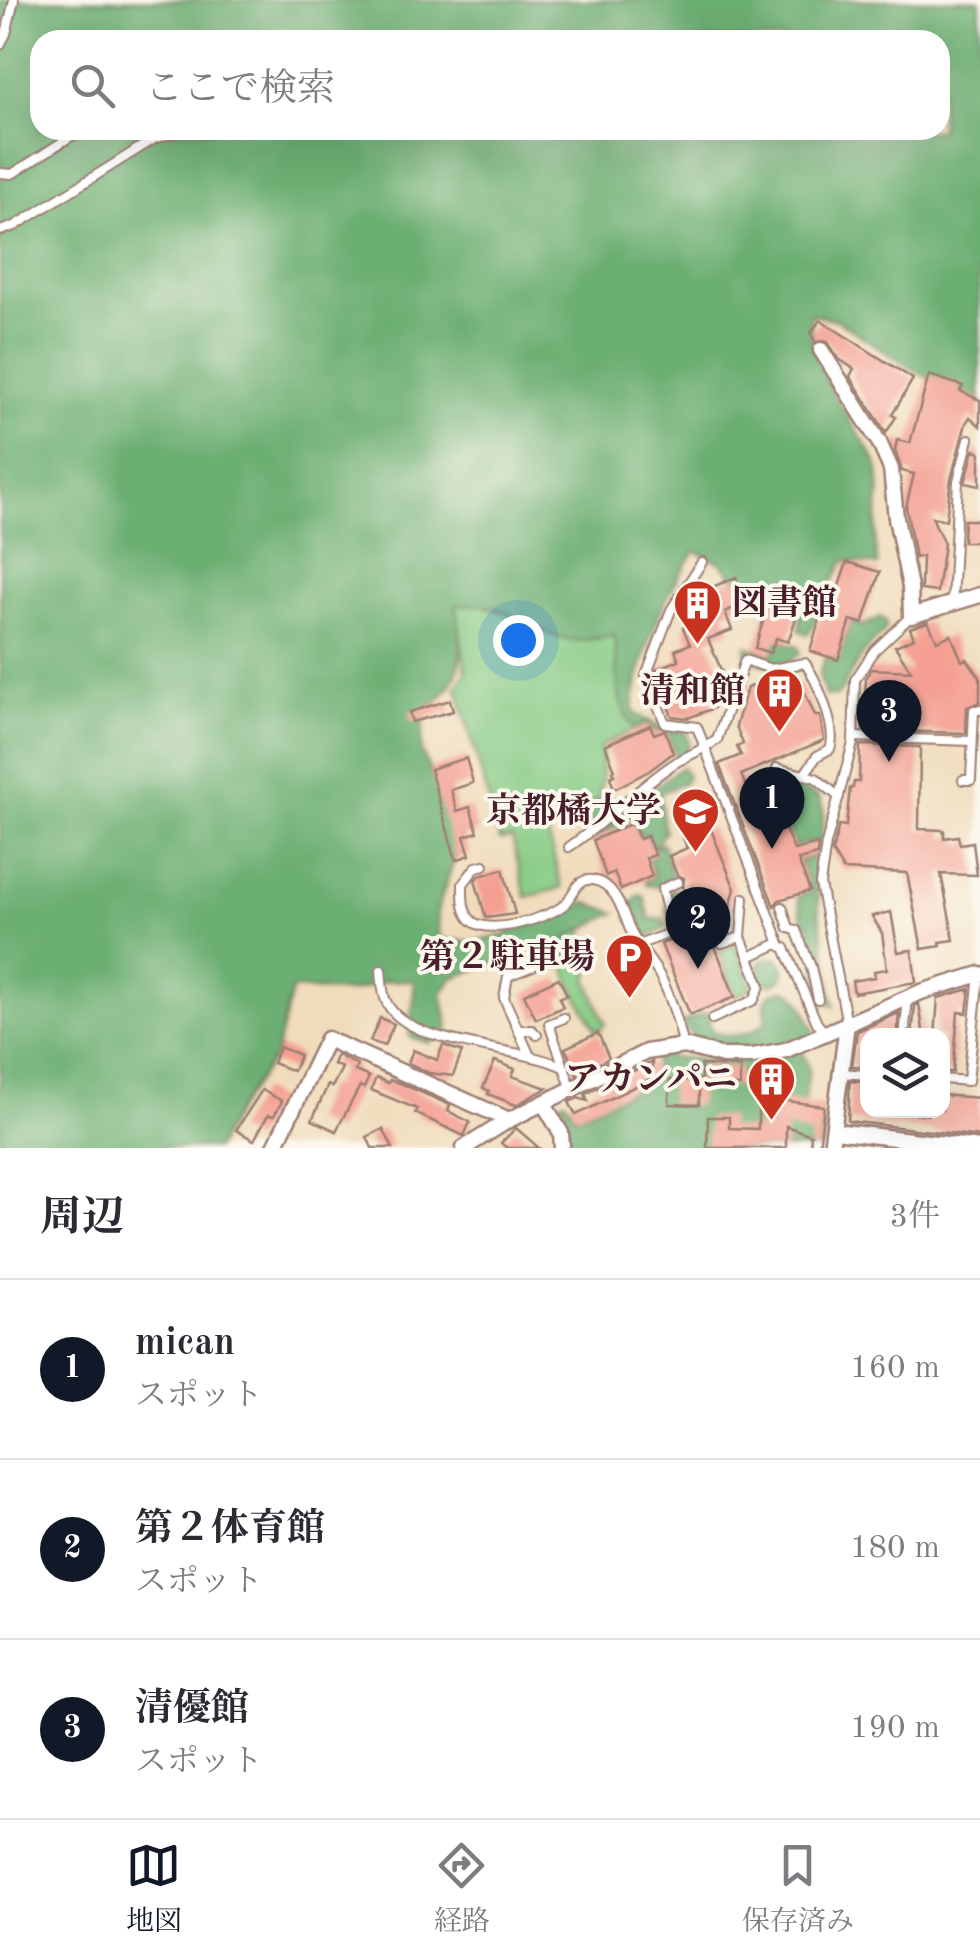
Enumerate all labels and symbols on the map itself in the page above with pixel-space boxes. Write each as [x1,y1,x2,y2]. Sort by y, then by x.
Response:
building icon: 図書館 [671,578,723,646]
place label: 図書館 [732,584,837,622]
your location [493,615,544,666]
building icon: 清和館 [754,666,806,734]
place label: 清和館 [640,672,745,710]
pin: 3 [856,680,922,762]
pin: 1 [740,766,804,849]
school or university icon: 京都橘大学 [670,786,722,854]
place label: 京都橘大学 [486,792,661,830]
pin: 2 [666,886,730,969]
parking icon: 第２駐車場 [604,932,656,1000]
place label: 第２駐車場 [420,938,595,976]
building icon: アカンパニ [746,1054,798,1122]
place label: アカンパニ [565,1062,737,1098]

